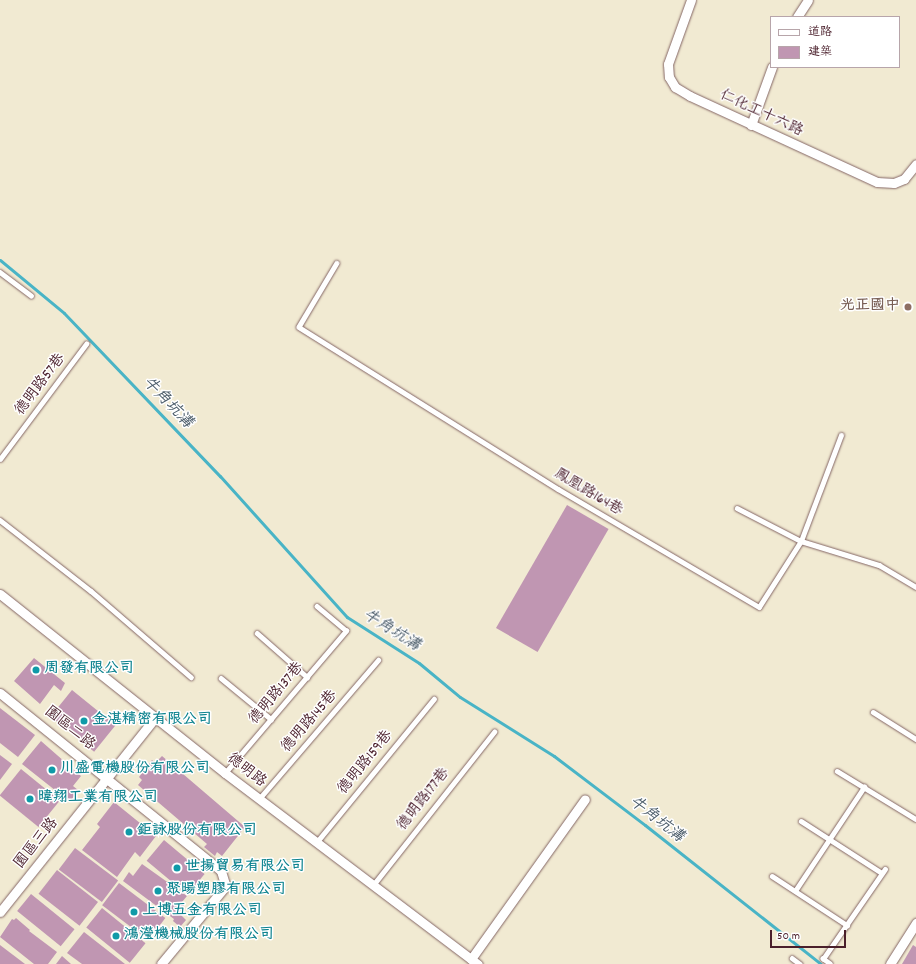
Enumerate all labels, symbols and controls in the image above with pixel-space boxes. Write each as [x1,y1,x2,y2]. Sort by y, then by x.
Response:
legend [770,16,900,68]
text: 道路 [808,24,832,41]
text: 建築 [808,44,832,61]
street label: 仁化工十六路 [716,87,806,141]
place label: 光正國中 [840,298,900,316]
marker: 光正國中 [903,302,913,312]
street label: 德明路57巷 [12,351,70,419]
water label: 牛角坑溝 [138,373,196,433]
street label: 鳳凰路164巷 [550,465,626,521]
water label: 牛角坑溝 [359,606,423,656]
street label: 德明路137巷 [246,659,308,729]
place label: 周發有限公司 [44,661,134,679]
marker: 周發有限公司 [31,665,41,675]
street label: 德明路145巷 [278,687,342,757]
street label: 園區二路 [40,703,98,755]
place label: 金湛精密有限公司 [92,712,212,730]
marker: 金湛精密有限公司 [79,716,89,726]
street label: 德明路159巷 [335,727,397,799]
street label: 德明路 [223,750,269,792]
place label: 川盛電機股份有限公司 [60,761,210,779]
marker: 川盛電機股份有限公司 [47,765,57,775]
street label: 德明路177巷 [394,765,454,835]
place label: 暐翔工業有限公司 [38,790,158,808]
water label: 牛角坑溝 [625,793,687,847]
marker: 暐翔工業有限公司 [25,794,35,804]
street label: 園區三路 [11,815,63,873]
place label: 鉅詠股份有限公司 [137,823,257,841]
marker: 鉅詠股份有限公司 [124,827,134,837]
place label: 世揚貿易有限公司 [185,859,305,877]
marker: 世揚貿易有限公司 [172,863,182,873]
place label: 聚暘塑膠有限公司 [166,882,286,900]
marker: 聚暘塑膠有限公司 [153,886,163,896]
place label: 上博五金有限公司 [142,903,262,921]
marker: 上博五金有限公司 [129,907,139,917]
scale bar [772,922,848,948]
place label: 鴻瀅機械股份有限公司 [124,927,274,945]
text: 50 m [777,928,800,945]
marker: 鴻瀅機械股份有限公司 [111,931,121,941]

